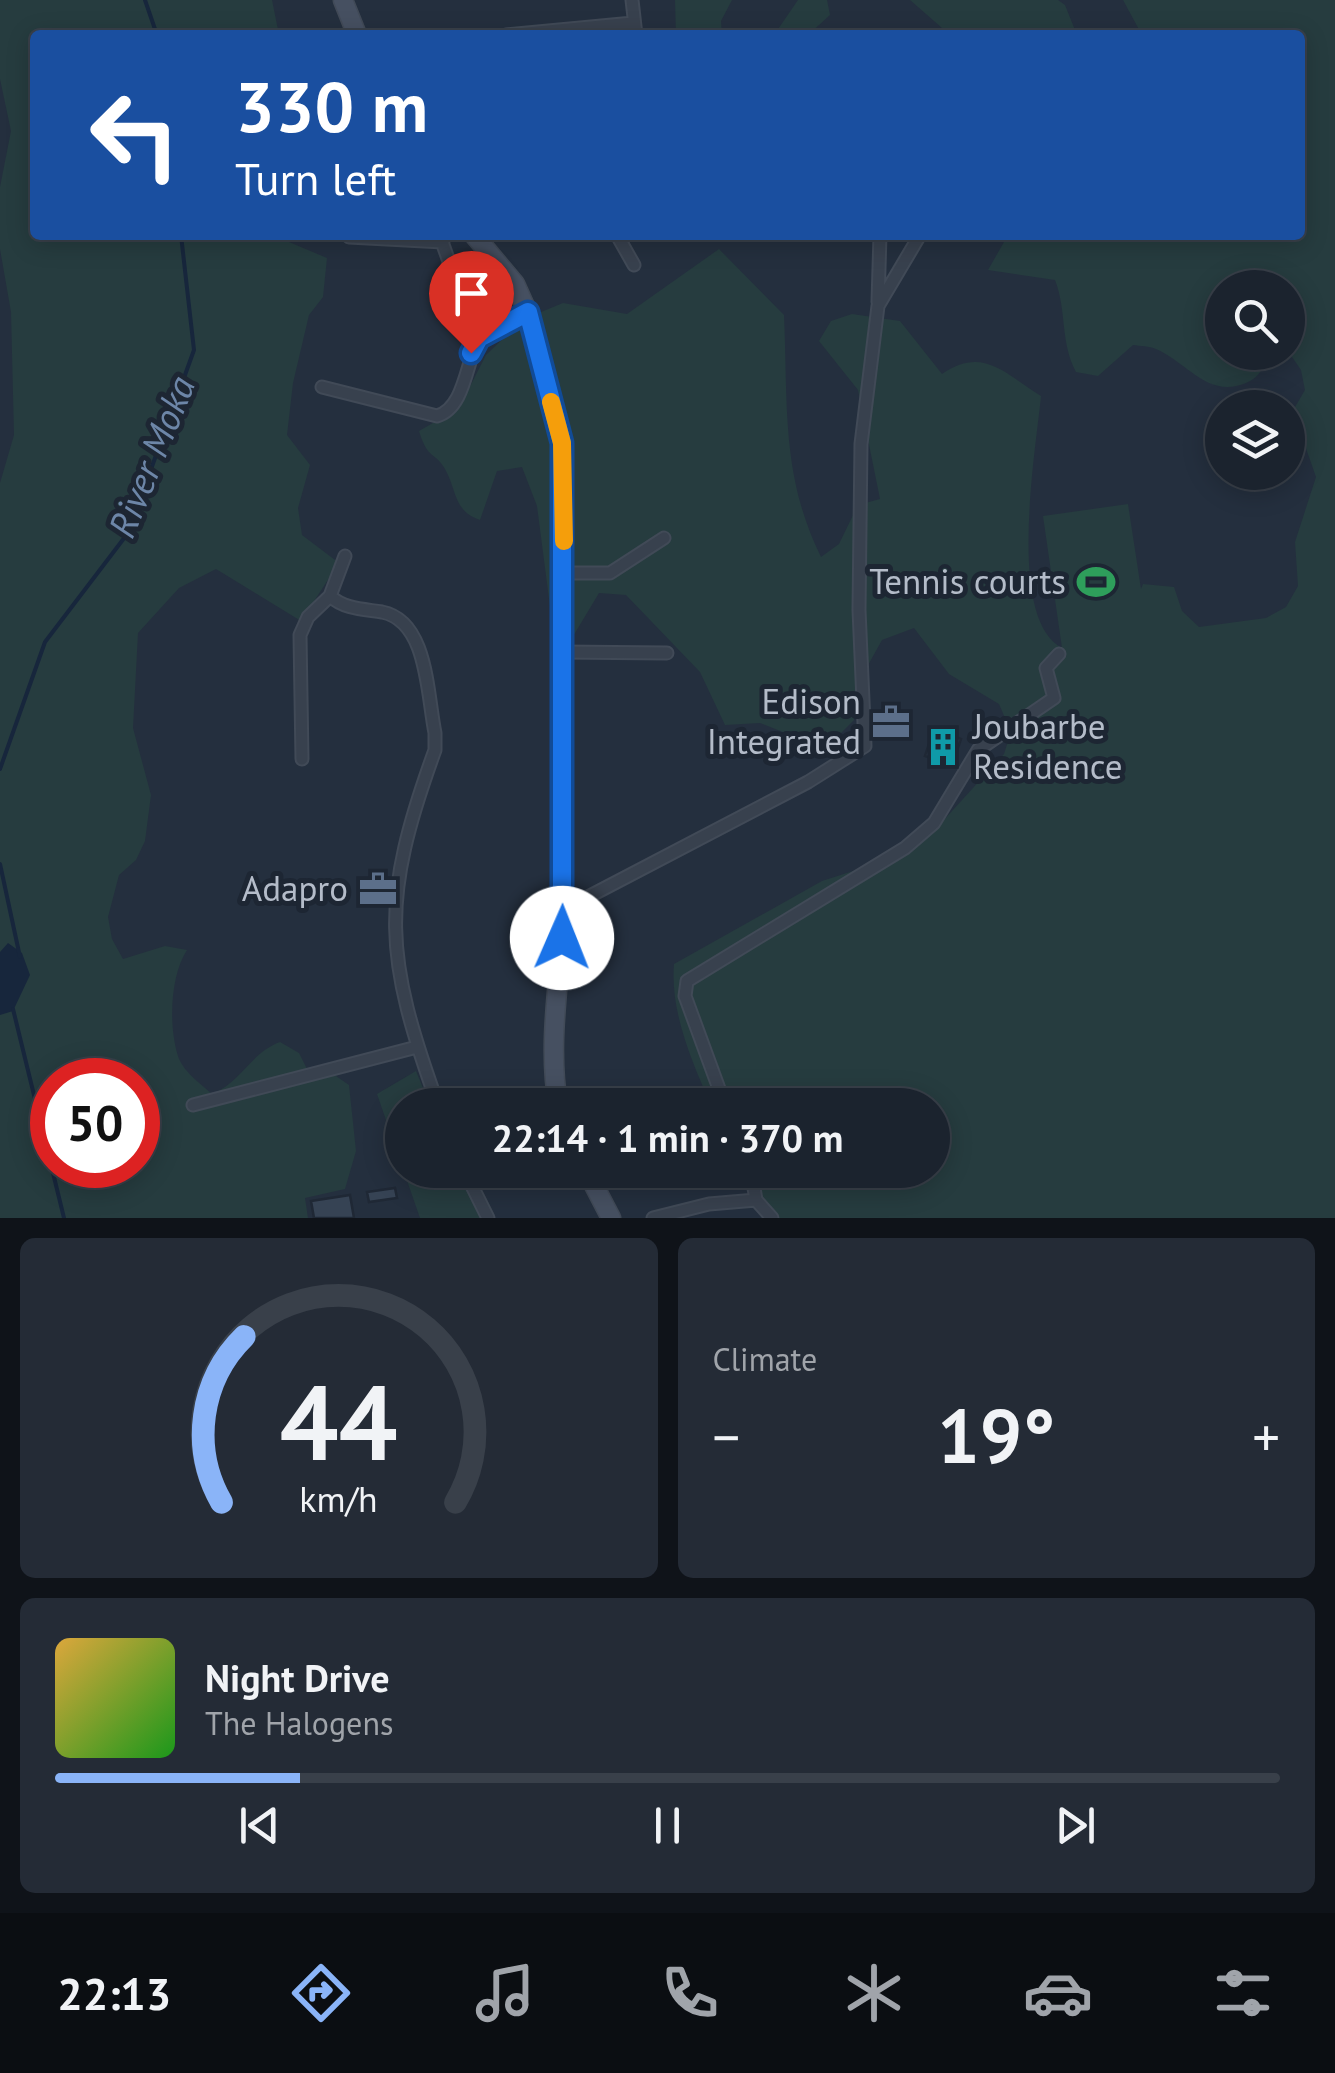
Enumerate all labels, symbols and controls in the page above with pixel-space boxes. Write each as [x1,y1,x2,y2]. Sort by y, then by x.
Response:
text: 330 m [235,61,428,151]
icon: left [70,70,200,200]
text: Turn left [235,149,396,207]
pin [429,251,514,354]
icon: arrive [444,266,499,321]
map controls [1205,270,1305,490]
button: search [1205,270,1305,370]
water label: River Moka [96,368,205,544]
button: layers [1205,390,1305,490]
place label: Tennis courts [869,558,1066,604]
sports icon: Tennis courts [1075,561,1117,603]
place label: Edison Integrated [707,678,861,764]
office icon: Edison Integrated [870,701,912,743]
place label: Joubarbe Residence [971,703,1123,789]
building icon: Joubarbe Residence [922,726,964,768]
place label: Adapro [242,865,348,911]
office icon: Adapro [357,868,399,910]
position arrow [510,886,614,990]
speed limit sign: 50 [30,1058,160,1188]
text: 22:14 · 1 min · 370 m [492,1113,843,1162]
text: Climate [713,1338,817,1380]
text: 44 [280,1354,398,1489]
text: 19° [937,1387,1055,1484]
text: − [713,1401,740,1472]
text: + [1252,1401,1280,1472]
text: km/h [300,1476,378,1522]
text: Night Drive [205,1653,389,1702]
text: The Halogens [205,1702,393,1744]
icon: previous [232,1798,287,1853]
icon: pause [640,1798,695,1853]
icon: next [1048,1798,1103,1853]
icon: directions [286,1958,356,2028]
icon: music [470,1958,540,2028]
icon: phone [655,1958,725,2028]
icon: climate [839,1958,909,2028]
icon: car [1023,1958,1093,2028]
icon: filters [1208,1958,1278,2028]
text: 22:13 [57,1964,171,2022]

